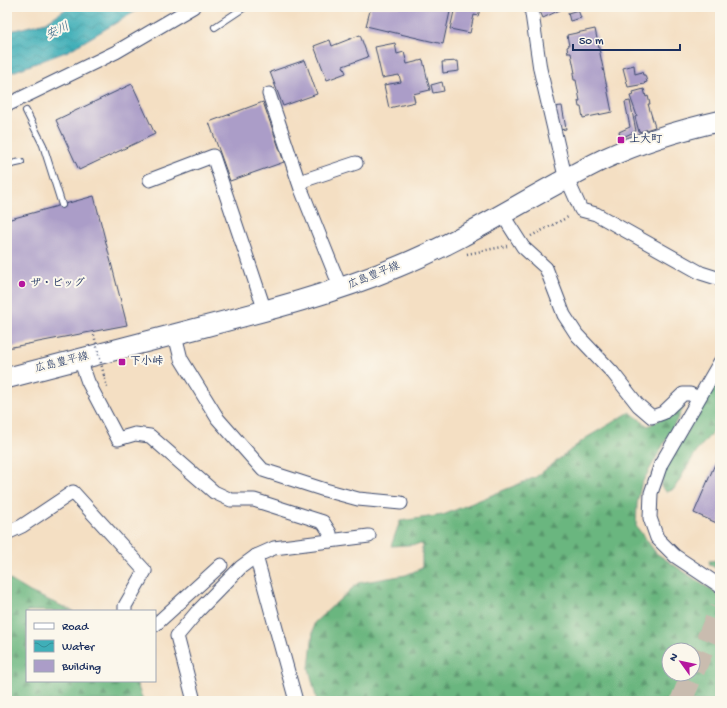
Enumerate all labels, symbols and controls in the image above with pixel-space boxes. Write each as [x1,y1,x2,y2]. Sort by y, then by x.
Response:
water label: 安川 [44,20,72,44]
scale bar [573,26,680,52]
text: 50 m [579,35,604,49]
place label: 上大町 [629,133,663,146]
marker: 上大町 [616,135,626,145]
street label: 広島豊平線 [346,259,402,292]
place label: ザ・ビッグ [30,277,85,290]
marker: ザ・ビッグ [17,279,27,289]
street label: 広島豊平線 [34,350,90,375]
place label: 下小峠 [130,355,163,368]
marker: 下小峠 [117,357,127,367]
legend [26,610,156,682]
text: Road [62,621,89,635]
text: Water [62,641,96,655]
north arrow [661,642,701,682]
text: N [667,651,681,664]
text: Building [61,661,101,675]

